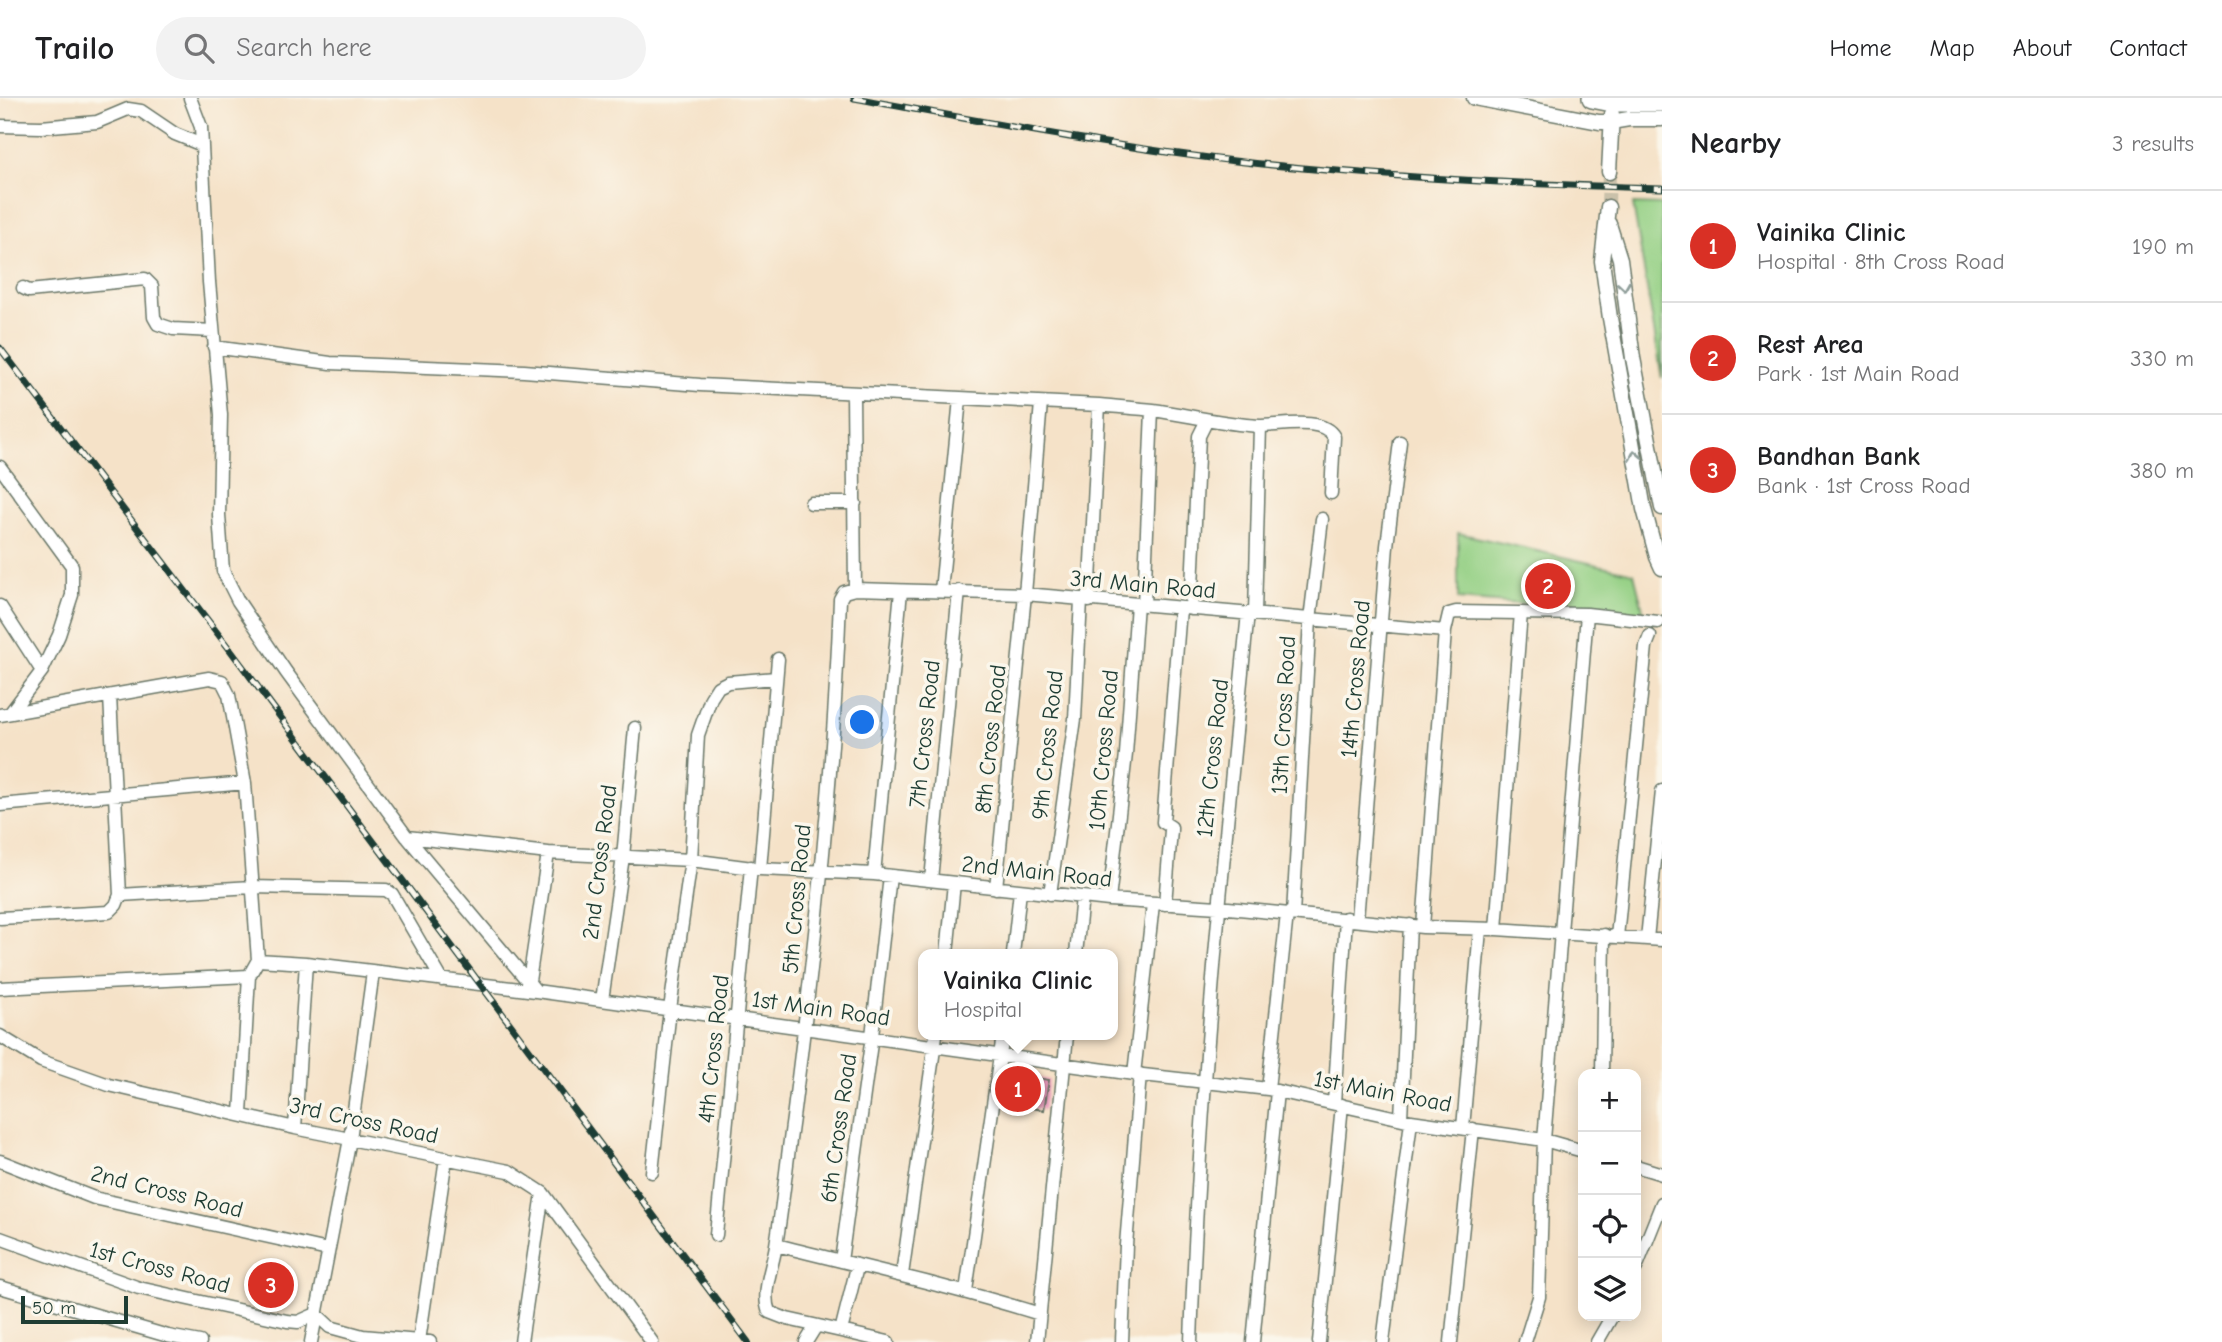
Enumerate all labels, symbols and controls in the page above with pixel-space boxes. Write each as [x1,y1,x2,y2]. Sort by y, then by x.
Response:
search box [156,17,646,80]
text: Trailo [35,29,114,67]
icon: search [180,29,218,67]
text: Search here [236,33,372,63]
text: Home [1830,34,1891,62]
text: Map [1929,34,1975,62]
text: About [2013,34,2071,62]
text: Contact [2109,34,2187,62]
text: Nearby [1690,126,1781,161]
text: 3 results [2112,130,2194,157]
text: Vainika Clinic [1757,218,1905,248]
text: 1 [1708,233,1718,260]
text: 190 m [2132,233,2194,260]
text: Hospital · 8th Cross Road [1757,248,2005,275]
one-way arrow [1616,280,1631,291]
text: Rest Area [1757,330,1864,360]
text: 2 [1707,345,1719,372]
text: 330 m [2130,345,2194,372]
text: Park · 1st Main Road [1757,360,1960,387]
text: Bandhan Bank [1757,442,1920,472]
one-way arrow [1628,449,1643,461]
text: 3 [1707,457,1719,484]
text: 380 m [2130,457,2194,484]
text: Bank · 1st Cross Road [1757,472,1971,499]
pin: 2 [1525,560,1571,612]
street label: 3rd Main Road [1069,565,1217,604]
street label: 14th Cross Road [1335,599,1376,759]
street label: 13th Cross Road [1266,635,1301,795]
street label: 7th Cross Road [903,659,946,809]
street label: 8th Cross Road [969,663,1012,815]
street label: 9th Cross Road [1026,669,1069,821]
street label: 10th Cross Road [1083,669,1124,831]
street label: 12th Cross Road [1191,678,1234,839]
your location [845,705,879,739]
street label: 2nd Cross Road [577,783,622,941]
street label: 5th Cross Road [776,823,817,975]
street label: 2nd Main Road [960,850,1113,893]
popup [918,949,1118,1040]
text: Vainika Clinic [944,966,1092,996]
street label: 4th Cross Road [692,974,735,1125]
street label: 1st Main Road [750,985,892,1032]
text: Hospital [944,996,1022,1023]
street label: 6th Cross Road [815,1052,862,1204]
pin: 1 [995,1063,1041,1115]
street label: 1st Main Road [1312,1065,1454,1118]
map controls [1578,1069,1641,1321]
button: + [1578,1069,1641,1132]
street label: 3rd Cross Road [287,1092,441,1149]
button: − [1578,1132,1641,1195]
street label: 2nd Cross Road [88,1160,246,1223]
button: locate [1578,1195,1641,1258]
street label: 1st Cross Road [87,1236,233,1299]
button: layers [1578,1258,1641,1321]
pin: 3 [248,1259,294,1311]
scale bar [21,1293,128,1325]
text: 50 m [32,1297,76,1319]

